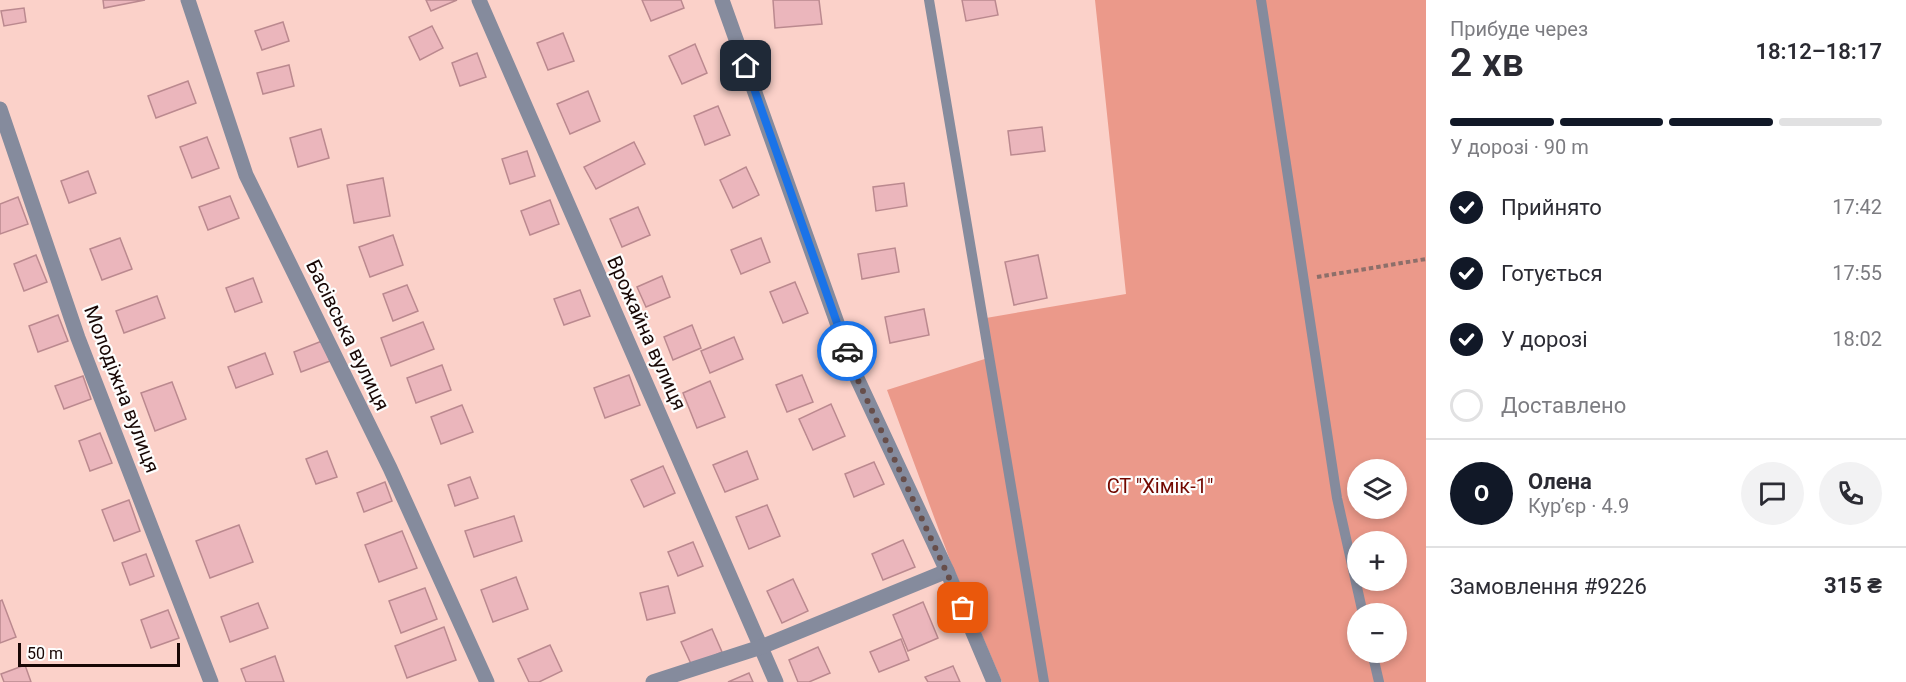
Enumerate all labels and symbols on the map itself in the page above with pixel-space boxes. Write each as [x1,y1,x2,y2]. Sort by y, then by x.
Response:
pin [720,40,771,91]
street label: Врожайна вулиця [602,252,692,414]
street label: Басівська вулиця [301,256,395,414]
street label: Молодіжна вулиця [79,302,165,476]
courier [817,321,877,381]
park label: СТ "Хімік-1" [1107,474,1213,498]
pin [937,582,988,633]
scale bar [18,640,180,668]

